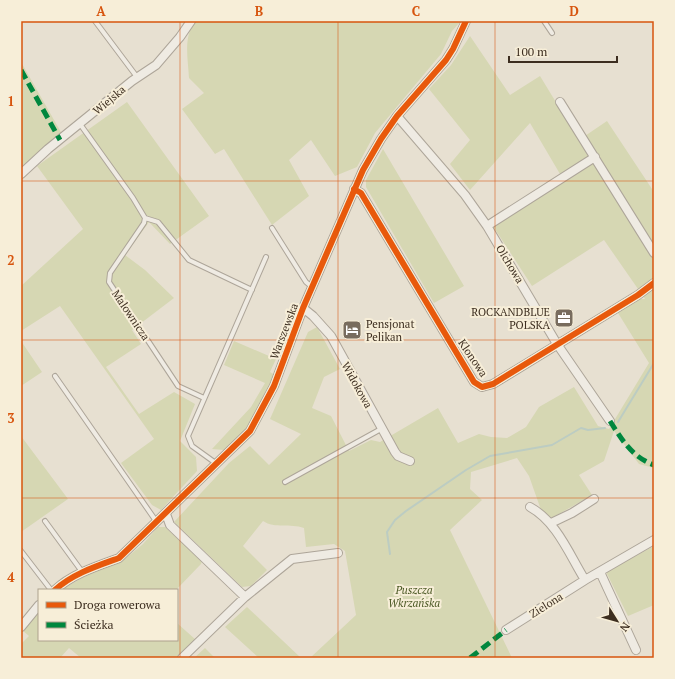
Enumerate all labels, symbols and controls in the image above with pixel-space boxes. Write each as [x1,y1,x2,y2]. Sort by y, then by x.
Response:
text: A [96,2,106,20]
text: B [255,2,263,20]
text: C [412,2,420,20]
text: D [569,2,579,20]
scale bar [509,38,617,64]
text: 100 m [515,44,548,59]
street label: Wiejska [90,82,129,118]
text: 1 [7,92,15,110]
street label: Olchowa [493,242,527,286]
text: 2 [7,251,15,269]
street label: Malownicza [109,287,153,343]
street label: Warszewska [267,301,301,361]
place label: ROCKANDBLUE POLSKA [471,305,550,332]
office icon: ROCKANDBLUE POLSKA [553,307,575,329]
place label: Pensjonat Pelikan [366,317,414,344]
hotel icon: Pensjonat Pelikan [341,319,363,341]
street label: Klonowa [455,336,491,380]
street label: Widokowa [339,359,376,411]
text: 3 [7,409,15,427]
text: 4 [7,568,15,586]
park label: Puszcza Wkrzańska [388,583,440,610]
legend [38,589,178,641]
street label: Zielona [527,589,566,621]
text: Droga rowerowa [74,597,161,612]
north arrow [597,601,637,641]
text: Ścieżka [74,617,114,632]
text: N [616,619,633,635]

